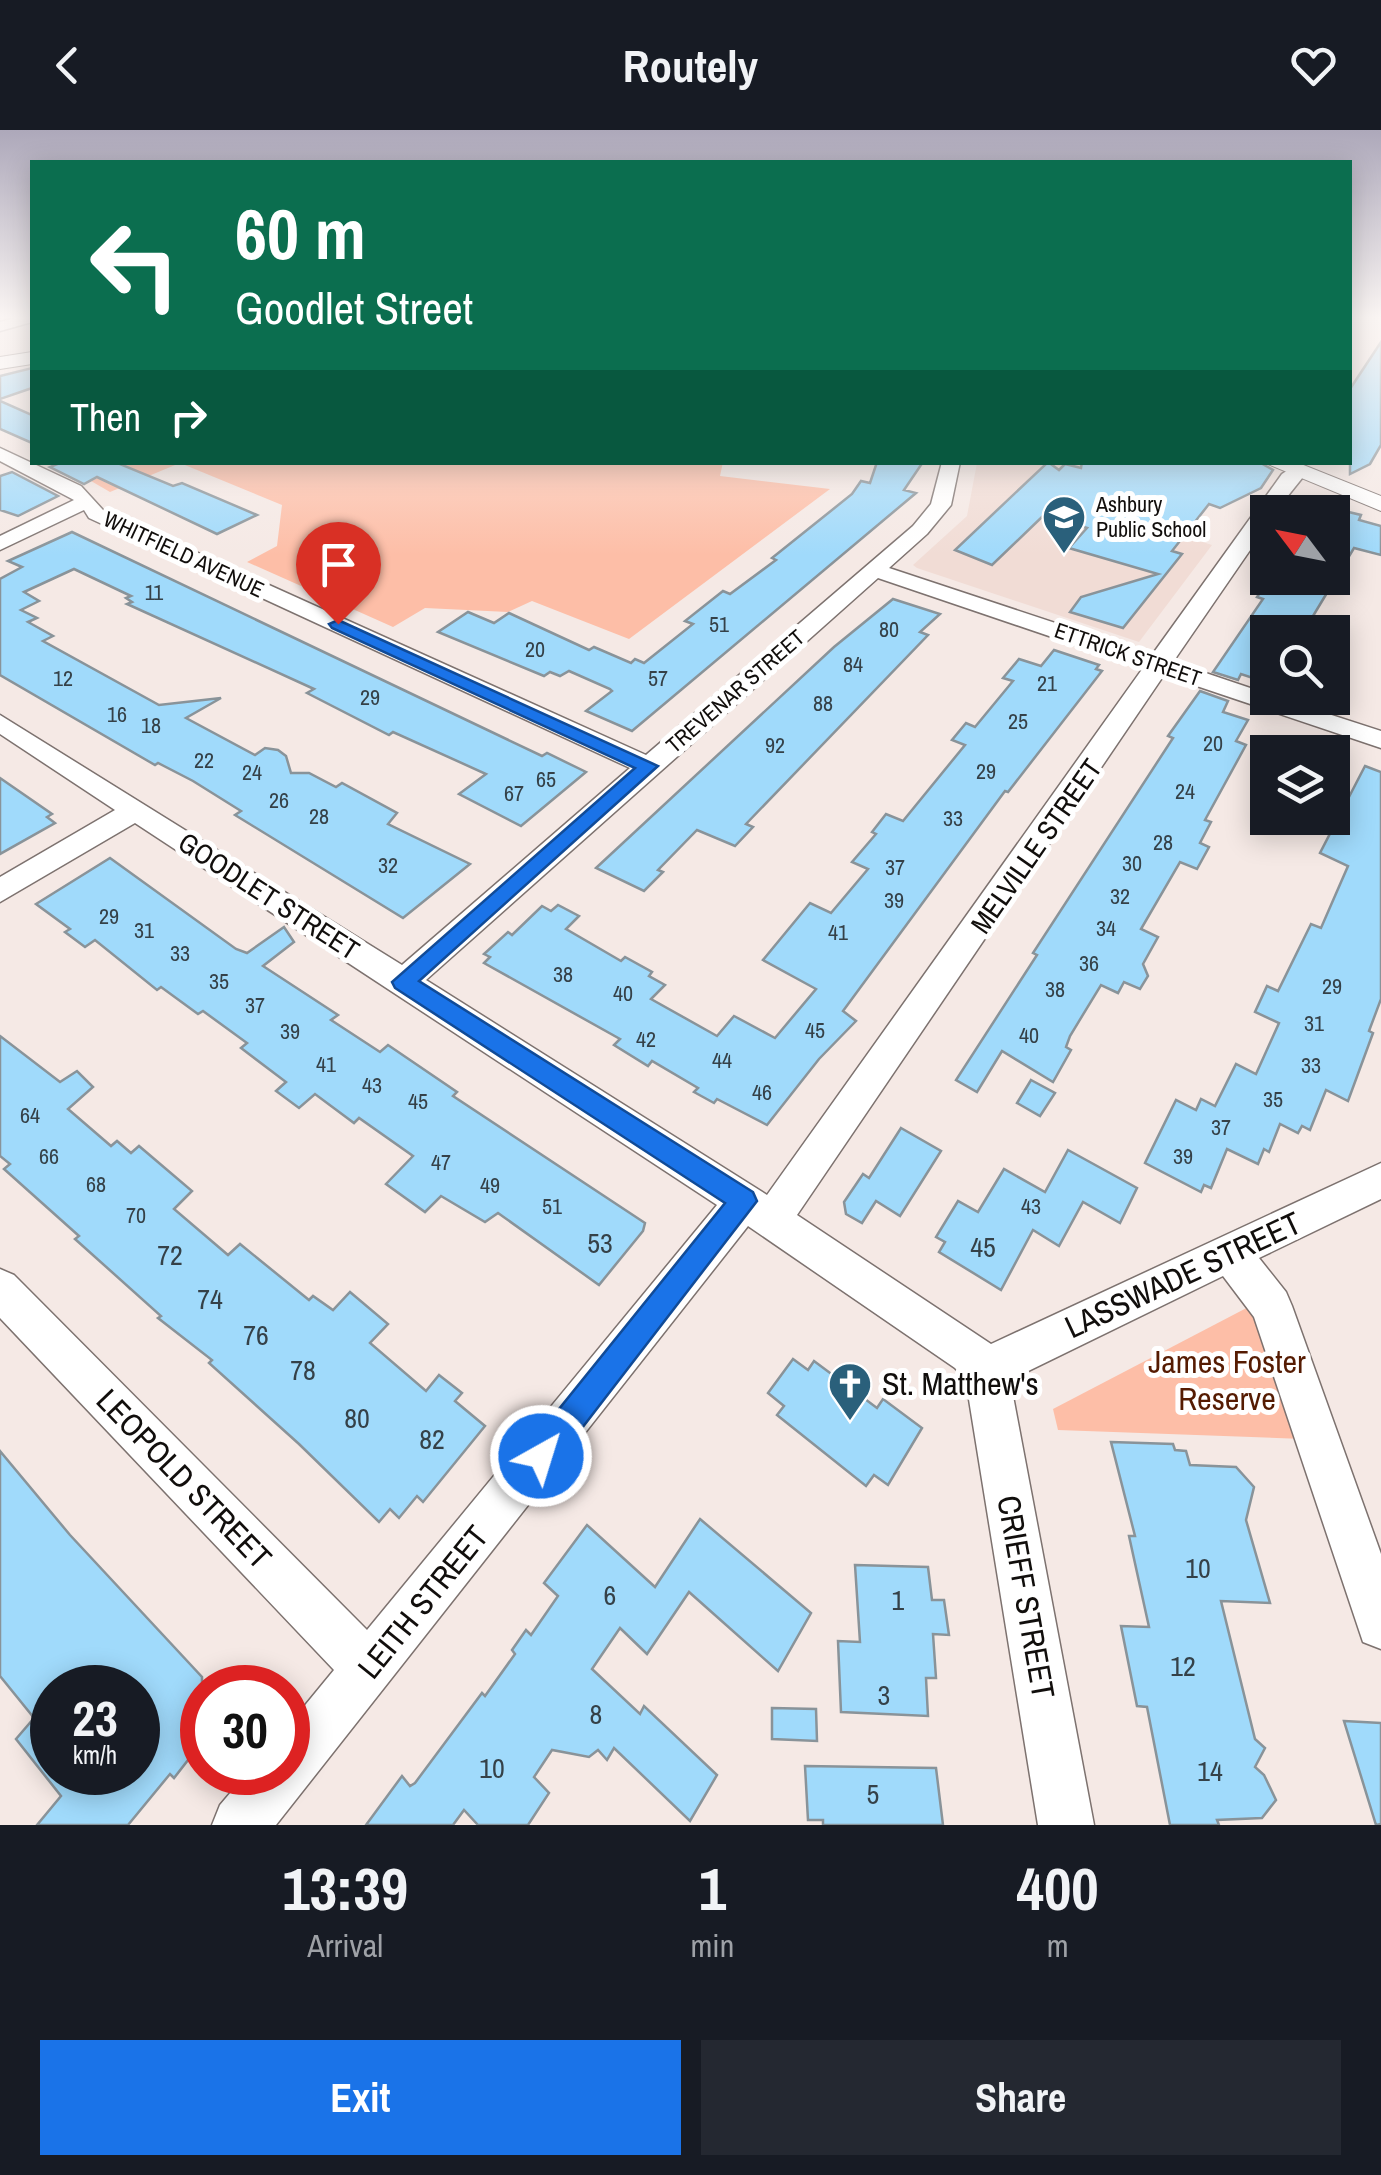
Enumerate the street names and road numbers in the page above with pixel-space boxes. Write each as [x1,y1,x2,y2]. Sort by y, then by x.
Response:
street label: WHITFIELD AVENUE [99,504,269,604]
street label: ETTRICK STREET [1051,615,1205,693]
street label: TREVENAR STREET [659,622,811,760]
street label: MELVILLE STREET [962,751,1110,941]
street label: GOODLET STREET [171,823,367,969]
street label: LASSWADE STREET [1058,1201,1308,1348]
street label: LEOPOLD STREET [87,1379,281,1578]
street label: CRIEFF STREET [987,1492,1066,1702]
street label: LEITH STREET [348,1516,498,1687]

